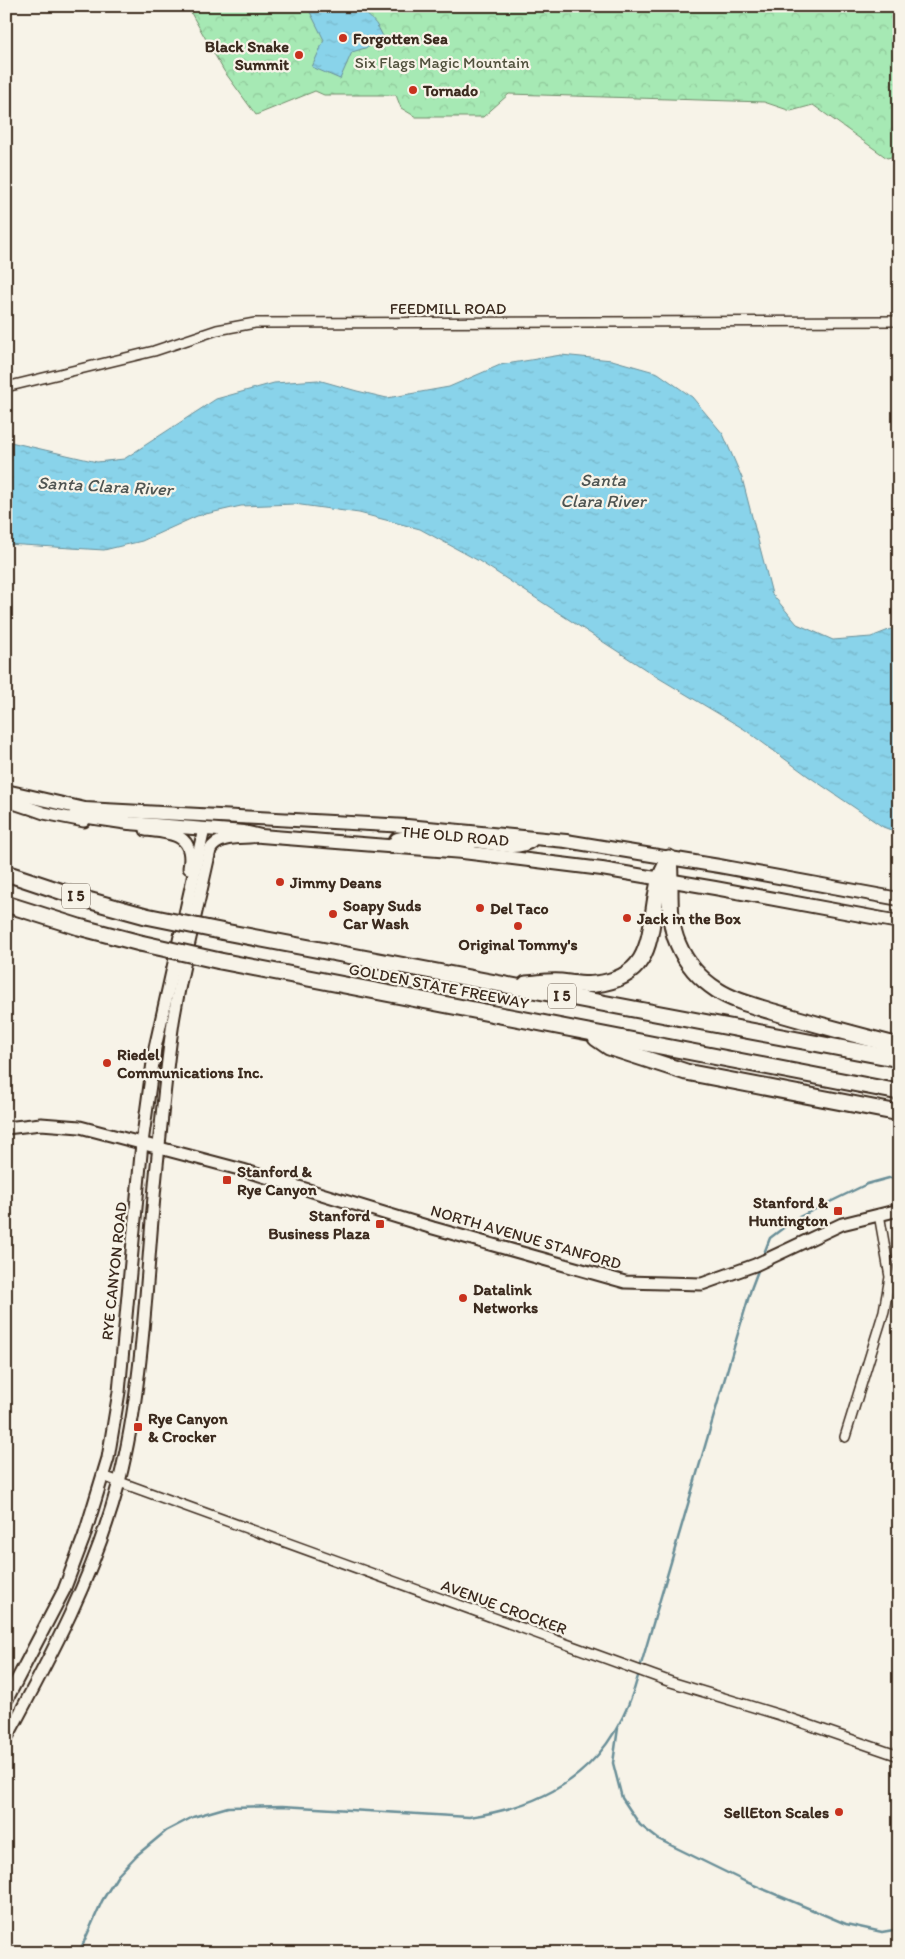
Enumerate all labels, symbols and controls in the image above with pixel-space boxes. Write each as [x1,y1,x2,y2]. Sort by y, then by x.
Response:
place label: Forgotten Sea [353,29,448,49]
marker: Forgotten Sea [337,32,349,44]
place label: Black Snake Summit [205,37,289,74]
marker: Black Snake Summit [293,49,305,61]
park label: Six Flags Magic Mountain [355,53,529,72]
place label: Tornado [422,81,478,100]
marker: Tornado [407,84,419,96]
street label: FEEDMILL ROAD [390,299,507,318]
water label: Santa Clara River [560,469,648,512]
water label: Santa Clara River [37,471,175,501]
street label: THE OLD ROAD [400,822,510,850]
place label: Jimmy Deans [289,873,382,893]
marker: Jimmy Deans [274,876,286,888]
road number: I 5 [62,884,90,908]
place label: Soapy Suds Car Wash [343,896,421,933]
place label: Del Taco [490,899,549,918]
marker: Del Taco [474,902,486,914]
marker: Soapy Suds Car Wash [327,908,339,920]
place label: Jack in the Box [636,909,742,928]
marker: Jack in the Box [621,912,633,924]
marker: Original Tommy's [512,920,524,932]
place label: Original Tommy's [458,935,578,955]
street label: GOLDEN STATE FREEWAY [347,959,531,1013]
road number: I 5 [548,984,576,1008]
place label: Riedel Communications Inc. [117,1045,264,1082]
marker: Riedel Communications Inc. [101,1057,113,1069]
place label: Stanford & Rye Canyon [237,1162,318,1200]
marker: Stanford & Rye Canyon [221,1174,233,1186]
place label: Stanford & Huntington [748,1193,829,1231]
street label: RYE CANYON ROAD [97,1201,131,1341]
street label: NORTH AVENUE STANFORD [428,1201,624,1273]
marker: Stanford & Huntington [832,1205,844,1217]
place label: Stanford Business Plaza [268,1206,370,1243]
marker: Stanford Business Plaza [374,1218,386,1230]
place label: Datalink Networks [473,1280,538,1317]
marker: Datalink Networks [457,1292,469,1304]
place label: Rye Canyon & Crocker [148,1409,229,1446]
marker: Rye Canyon & Crocker [132,1421,144,1433]
street label: AVENUE CROCKER [439,1575,570,1639]
place label: SellEton Scales [724,1803,829,1822]
marker: SellEton Scales [833,1806,845,1818]

